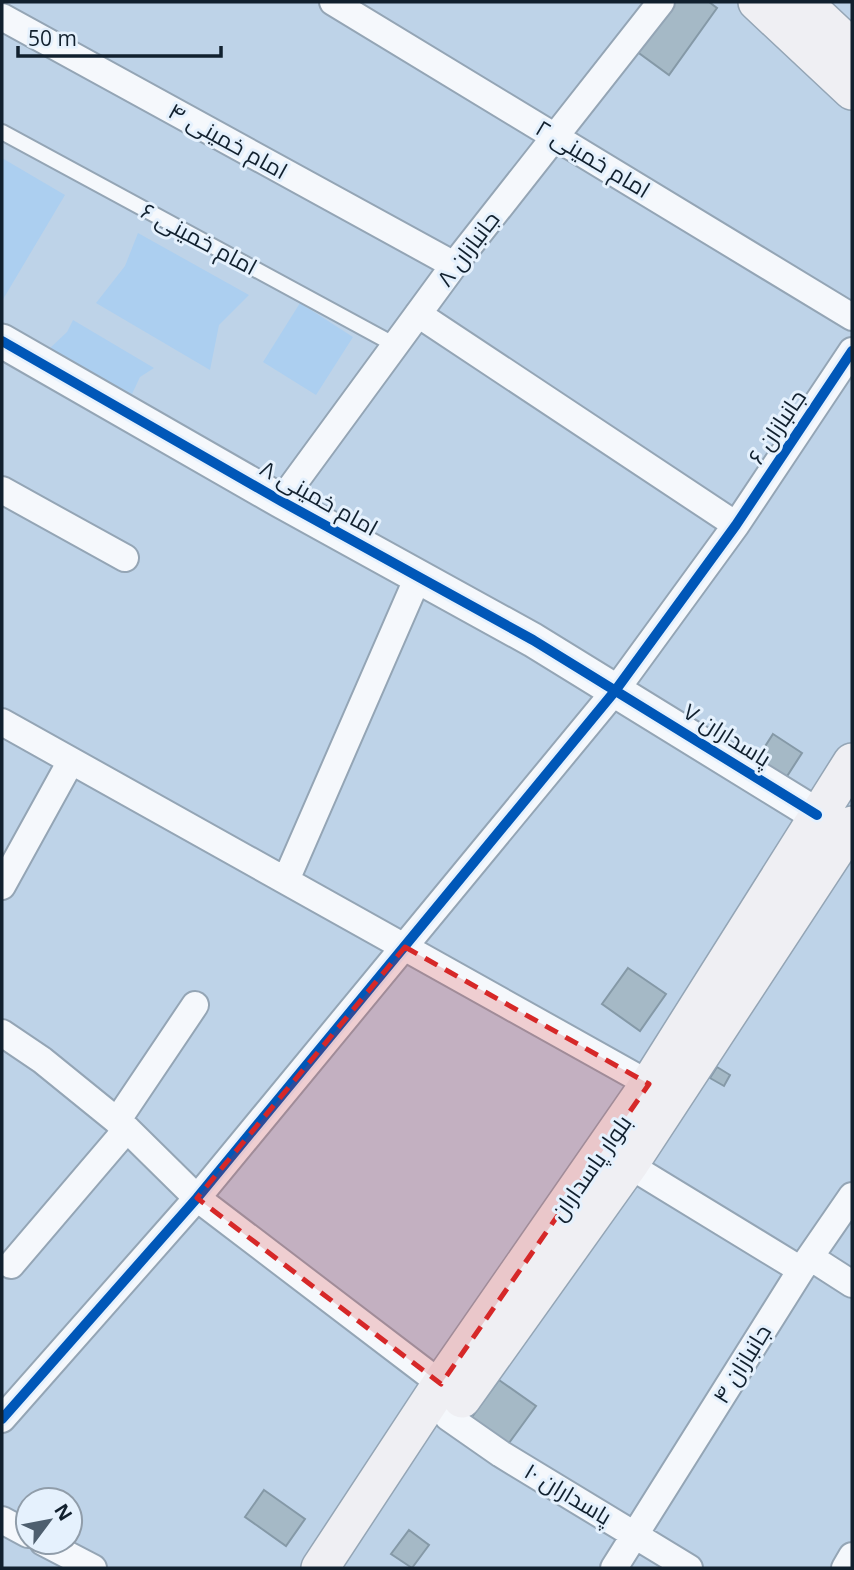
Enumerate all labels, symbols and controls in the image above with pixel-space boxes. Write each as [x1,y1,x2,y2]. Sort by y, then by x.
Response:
scale bar [18,14,220,58]
text: 50 m [28,24,77,52]
street label: امام خمینی ۴ [163,94,294,187]
street label: امام خمینی ۲ [530,111,657,206]
street label: امام خمینی ۶ [135,194,263,283]
street label: جانبازان ۸ [428,204,506,293]
street label: جانبازان ۶ [739,383,813,470]
street label: امام خمینی ۸ [254,451,384,544]
street label: پاسداران ۷ [677,695,778,774]
street label: بلوار پاسداران [542,1108,638,1227]
street label: جانبازان ۴ [704,1318,778,1409]
street label: پاسداران ۱۰ [519,1454,618,1532]
north arrow [14,1486,84,1556]
text: N [48,1499,79,1525]

